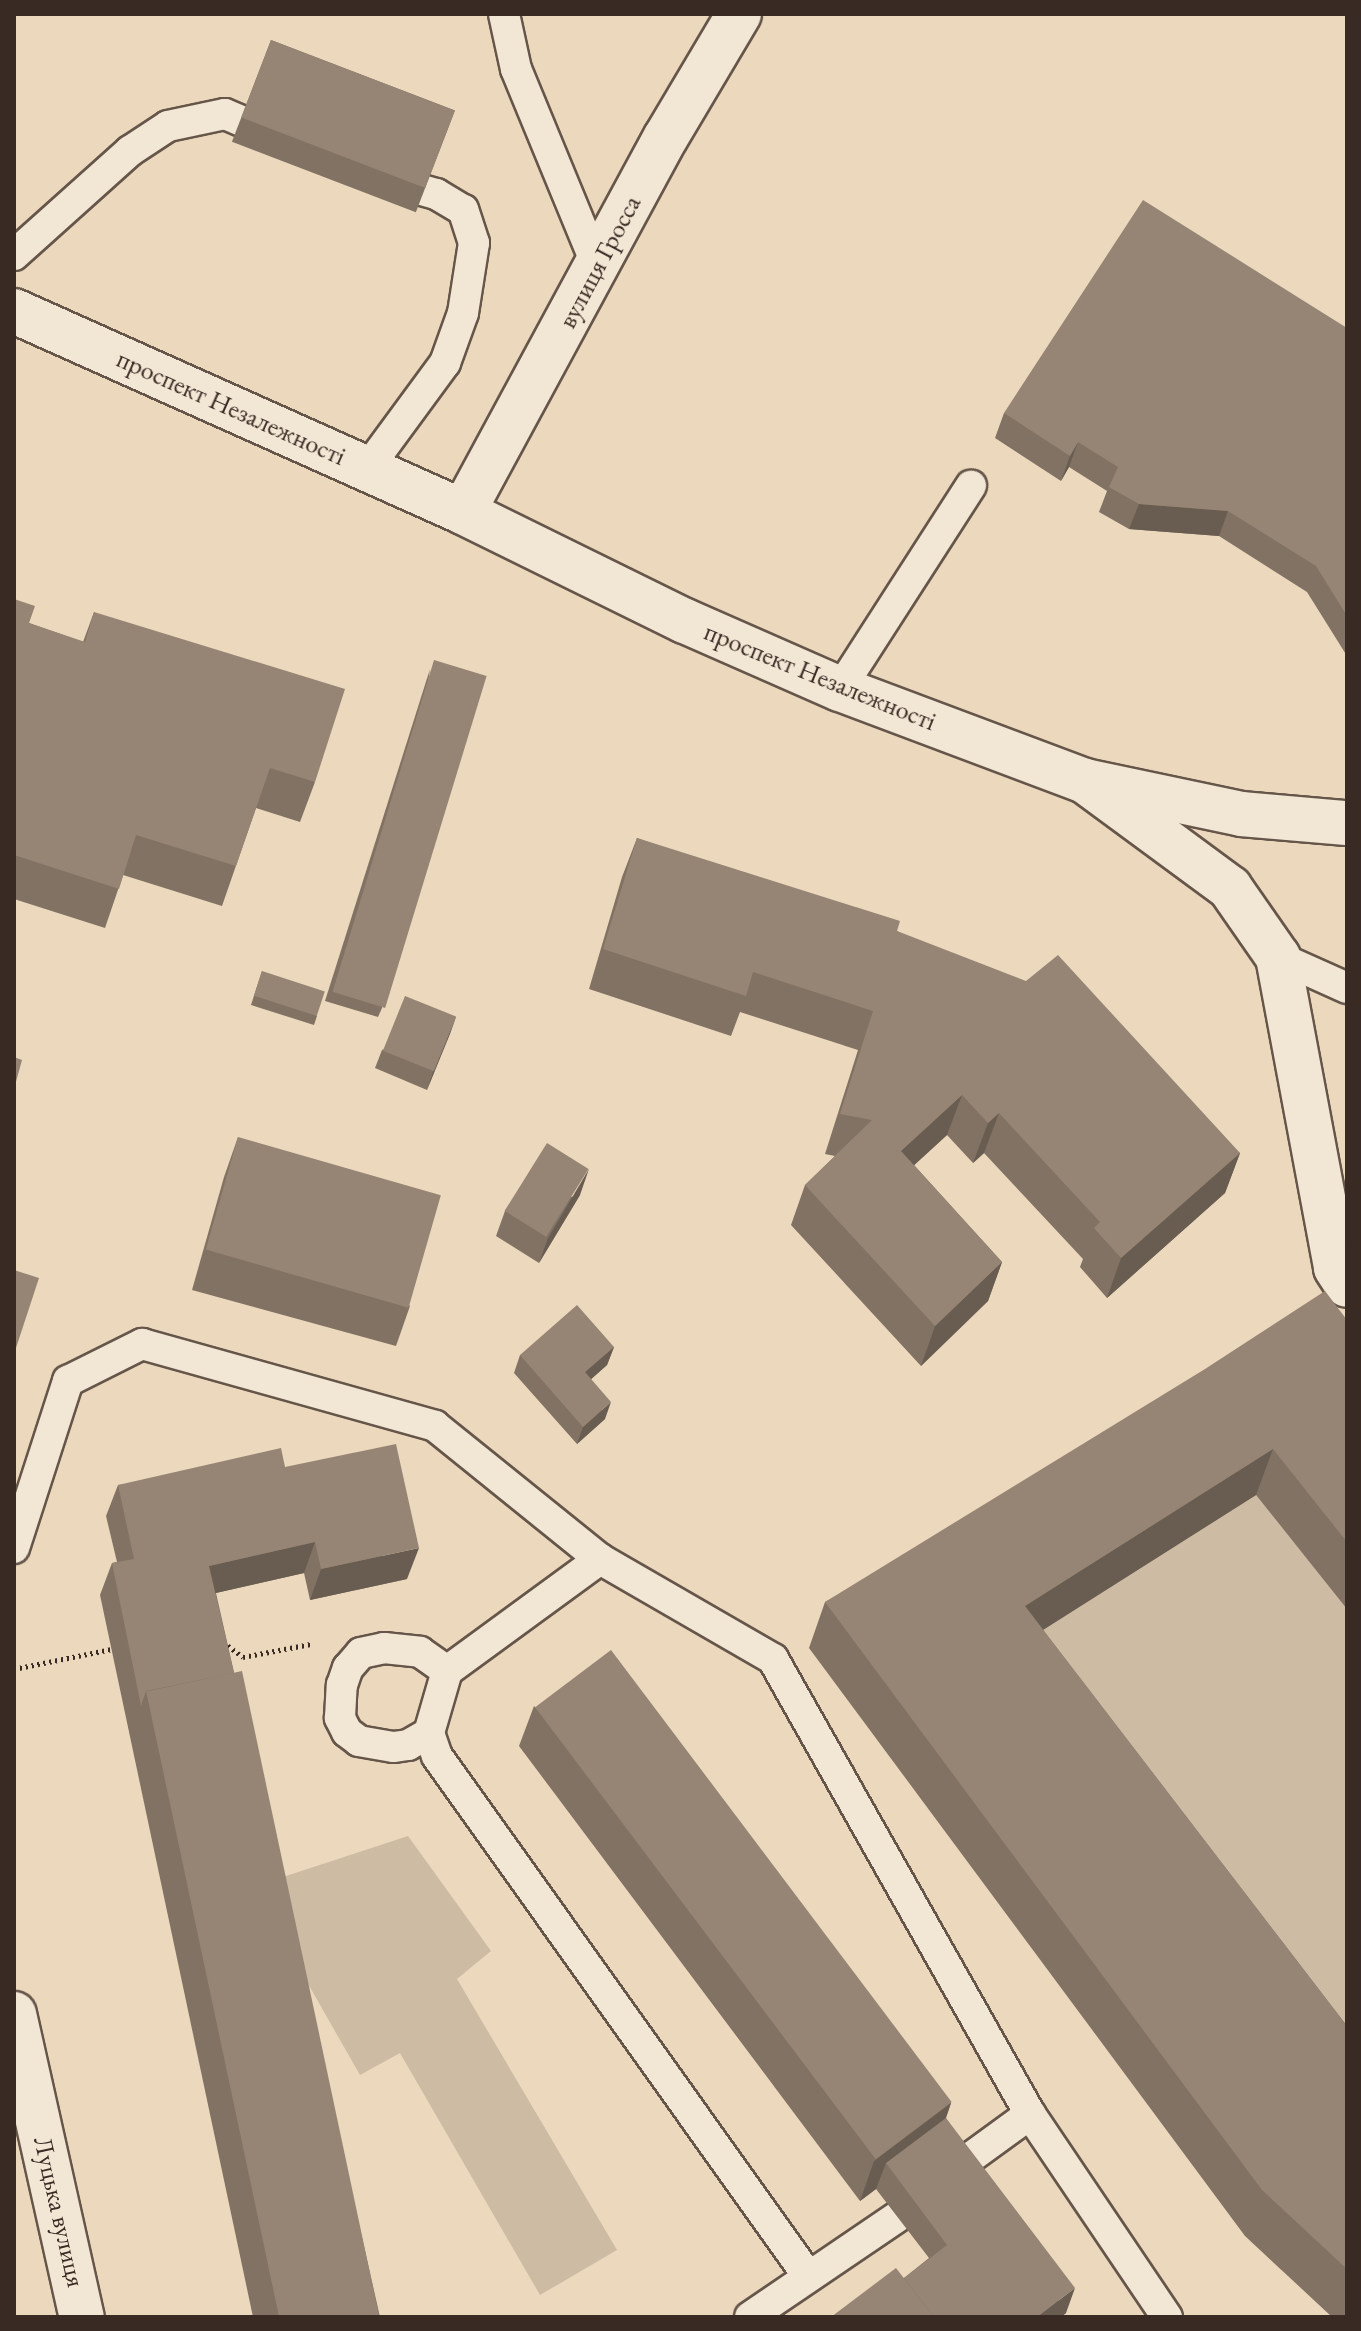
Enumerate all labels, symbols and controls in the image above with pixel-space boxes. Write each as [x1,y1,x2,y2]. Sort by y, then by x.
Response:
street label: вулиця Гросса [552,190,648,334]
street label: проспект Незалежності [112,343,350,473]
street label: проспект Незалежності [700,616,940,738]
street label: Луцька вулиця [27,2134,91,2290]

